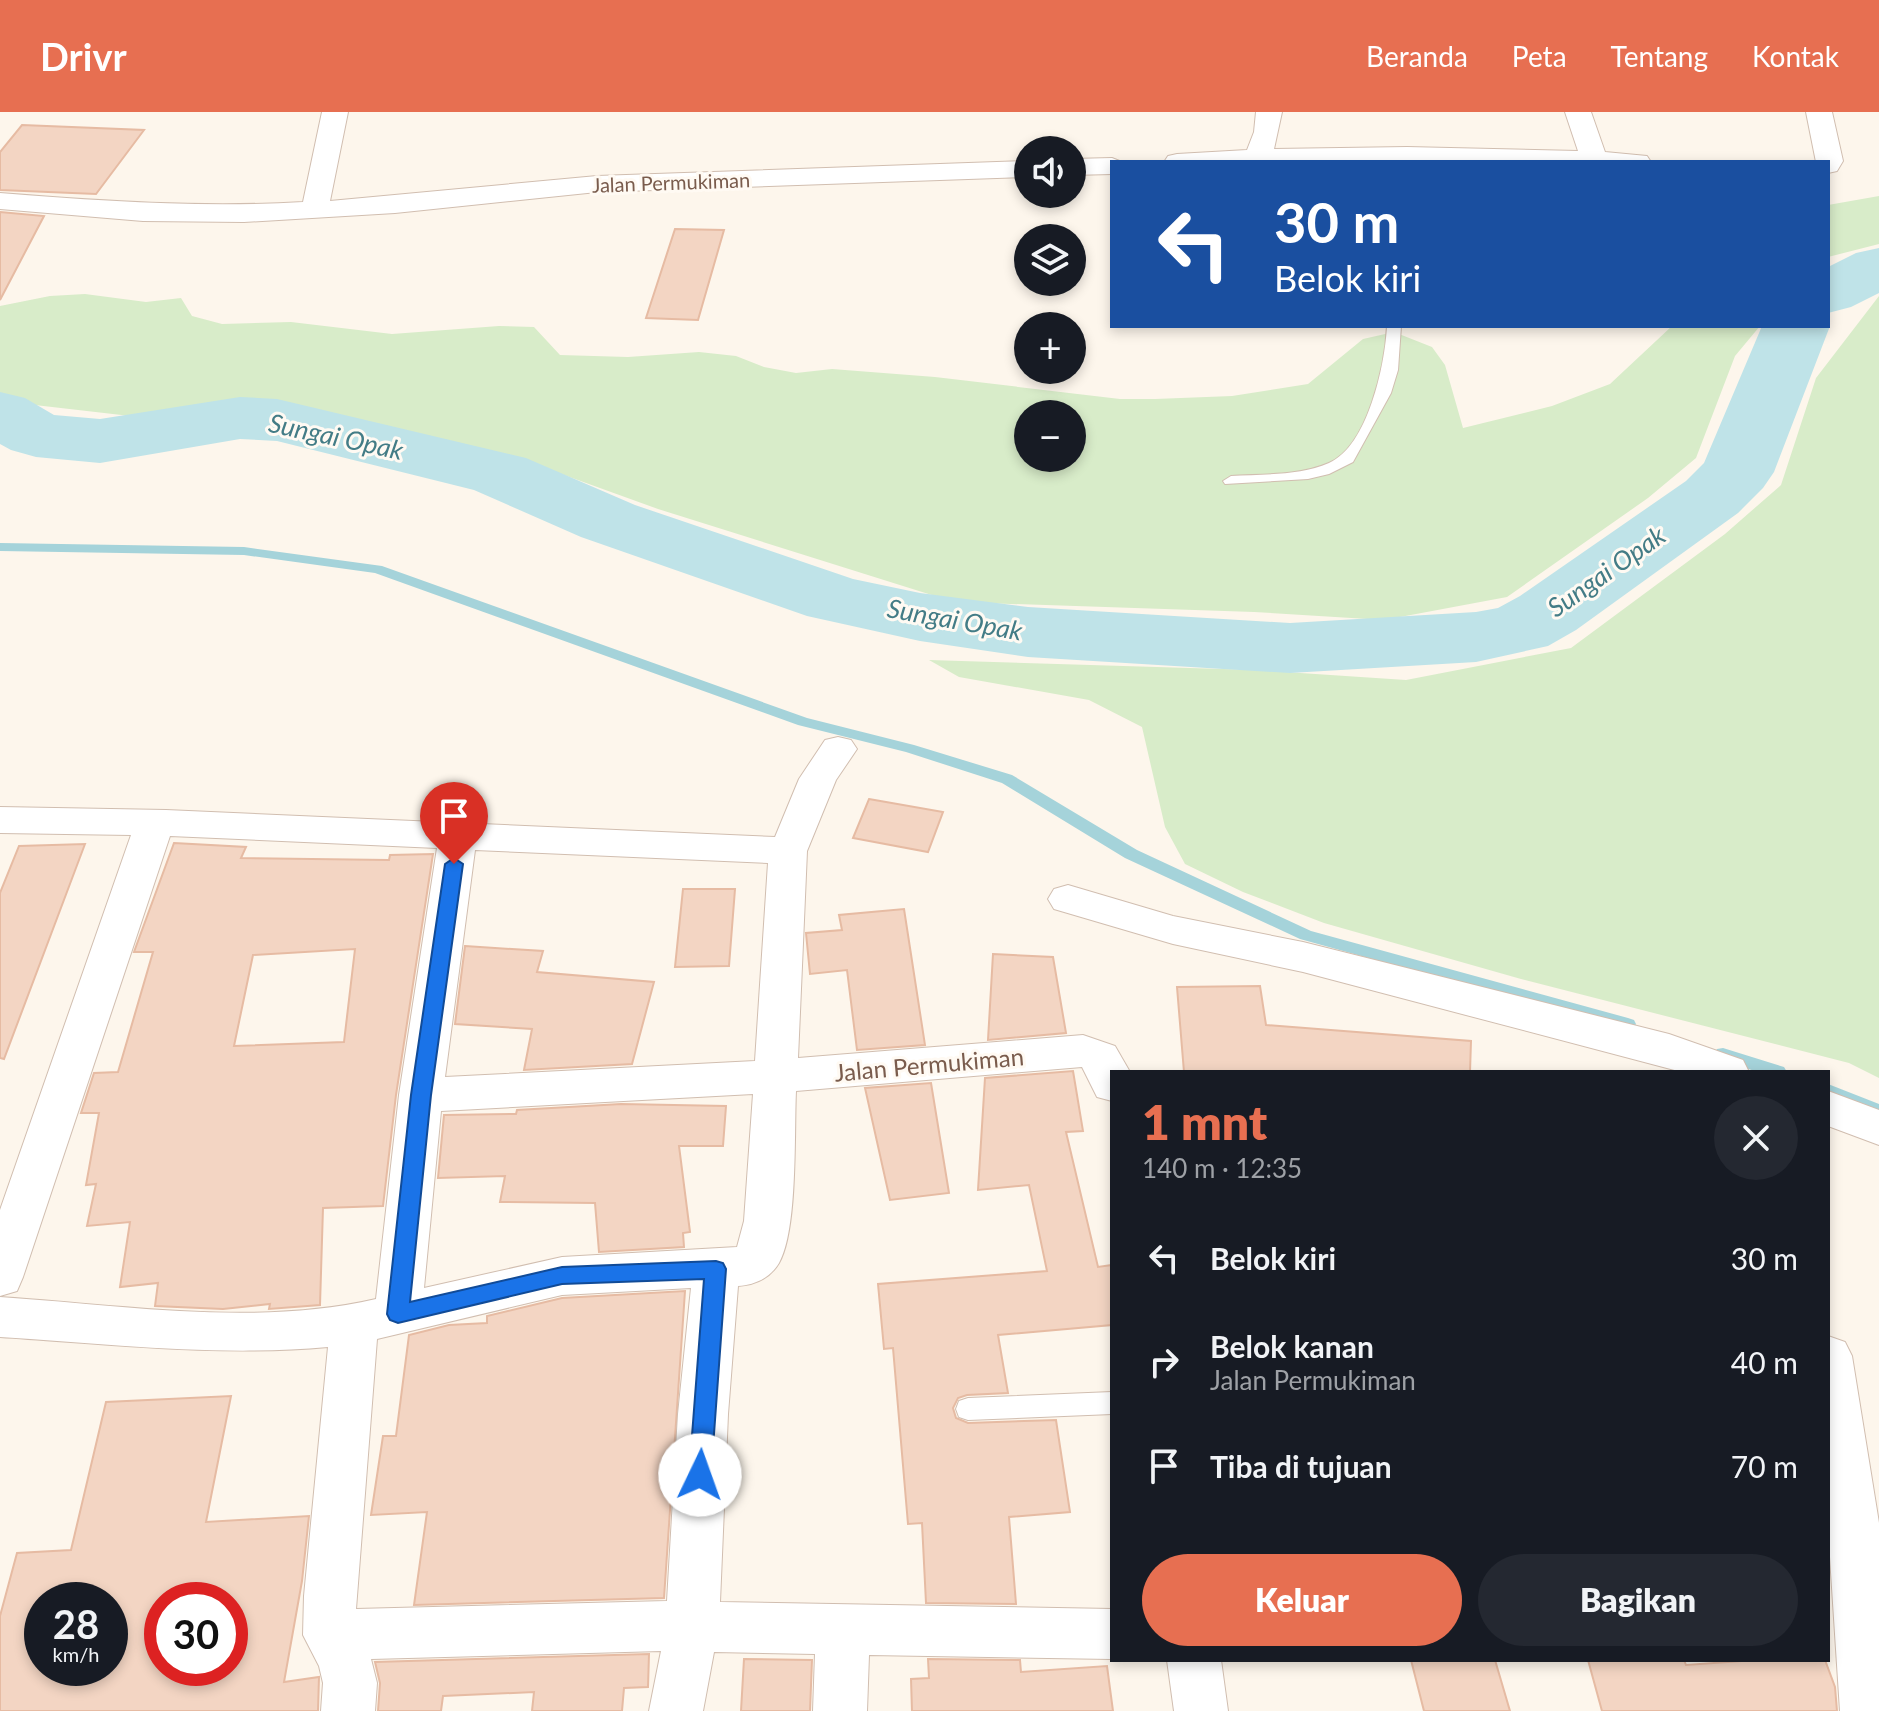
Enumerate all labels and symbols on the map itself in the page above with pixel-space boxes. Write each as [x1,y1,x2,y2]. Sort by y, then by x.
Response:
street label: Jalan Permukiman [591,167,751,197]
water label: Sungai Opak [266,406,407,466]
water label: Sungai Opak [1541,518,1672,623]
water label: Sungai Opak [885,591,1026,647]
pin [420,782,488,864]
street label: Jalan Permukiman [833,1041,1025,1087]
position arrow [658,1433,742,1517]
speed limit sign: 30 [144,1582,248,1686]

